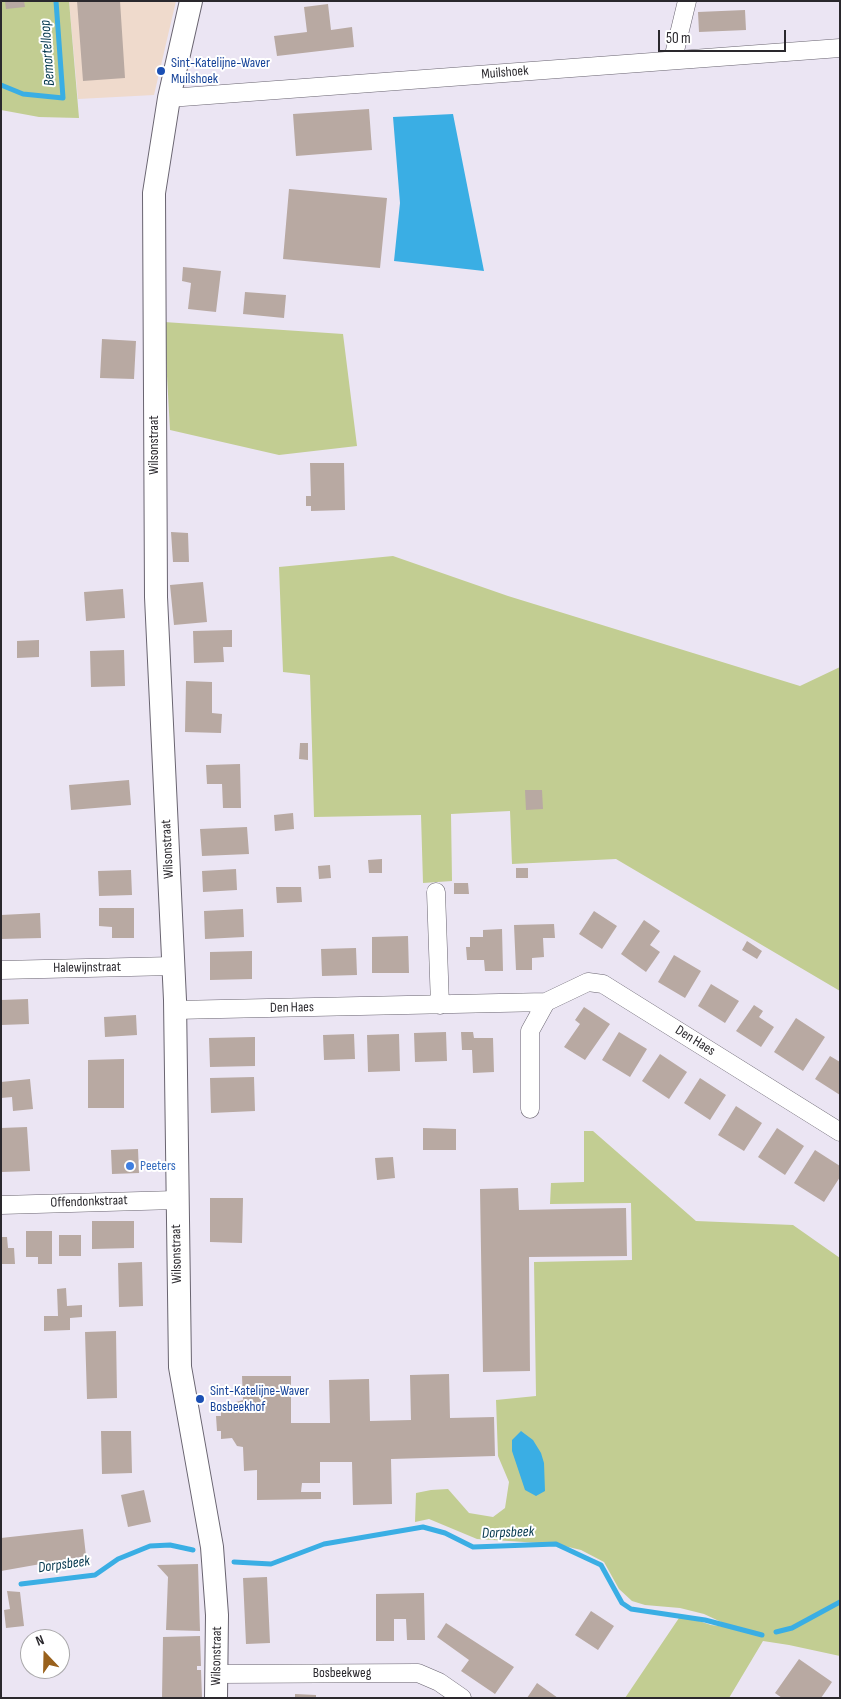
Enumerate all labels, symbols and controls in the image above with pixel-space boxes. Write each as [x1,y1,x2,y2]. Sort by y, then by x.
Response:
water label: Bemortelloop [37,19,59,87]
scale bar [661,20,788,52]
text: 50 m [666,29,691,48]
place label: Sint-Katelijne-Waver Muilshoek [171,55,270,88]
street label: Muilshoek [481,63,529,83]
marker: Sint-Katelijne-Waver Muilshoek [155,65,167,77]
street label: Wilsonstraat [146,415,162,475]
street label: Wilsonstraat [158,819,178,879]
street label: Halewijnstraat [53,959,121,977]
street label: Den Haes [270,999,314,1017]
street label: Den Haes [672,1022,718,1060]
place label: Peeters [140,1158,176,1174]
marker: Peeters [124,1160,136,1172]
street label: Offendonkstraat [50,1192,128,1212]
street label: Wilsonstraat [168,1224,186,1284]
place label: Sint-Katelijne-Waver Bosbeekhof [210,1383,309,1415]
marker: Sint-Katelijne-Waver Bosbeekhof [194,1393,206,1405]
water label: Dorpsbeek [482,1523,534,1543]
water label: Dorpsbeek [37,1552,91,1578]
street label: Wilsonstraat [208,1626,226,1686]
north arrow [20,1629,70,1679]
text: N [33,1631,46,1650]
street label: Bosbeekweg [313,1665,371,1681]

